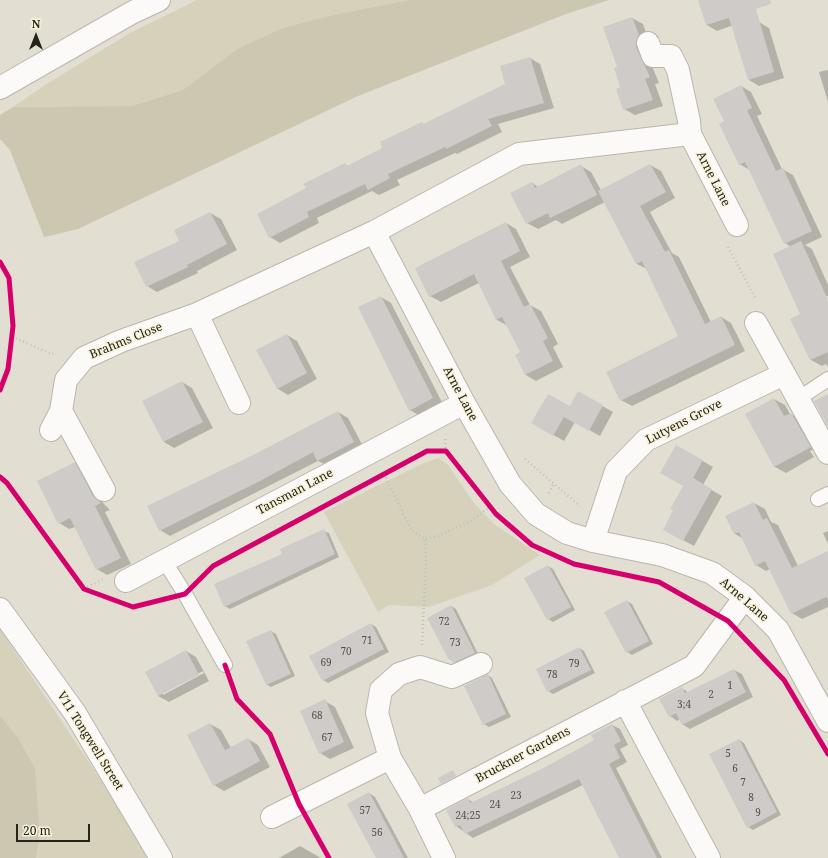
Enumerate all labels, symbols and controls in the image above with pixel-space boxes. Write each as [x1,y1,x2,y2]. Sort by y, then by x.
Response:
north arrow [16,16,56,56]
text: N [32,16,40,31]
street label: Arne Lane [693,149,733,209]
street label: Brahms Close [87,320,165,362]
street label: Arne Lane [440,364,480,424]
street label: Lutyens Grove [644,397,724,447]
street label: Tansman Lane [254,466,336,518]
street label: Arne Lane [717,575,771,625]
house number: 72 [438,616,450,628]
house number: 71 [361,635,373,647]
house number: 73 [449,637,461,649]
house number: 70 [340,646,352,658]
house number: 69 [320,657,332,669]
house number: 79 [568,658,580,670]
house number: 78 [546,669,558,681]
house number: 1 [727,680,733,692]
street label: V11 Tongwell Street [54,689,126,793]
house number: 2 [708,689,714,701]
house number: 3;4 [677,699,691,711]
house number: 68 [311,710,323,722]
street label: Bruckner Gardens [473,724,573,786]
house number: 67 [321,732,333,744]
house number: 5 [725,748,731,760]
house number: 6 [732,763,738,775]
house number: 7 [740,777,746,789]
house number: 23 [510,790,522,802]
house number: 8 [748,792,754,804]
house number: 24 [489,799,501,811]
house number: 57 [359,805,371,817]
house number: 9 [755,807,761,819]
house number: 24;25 [455,810,481,822]
scale bar [18,816,92,842]
text: 20 m [23,822,51,839]
house number: 56 [371,827,383,839]

